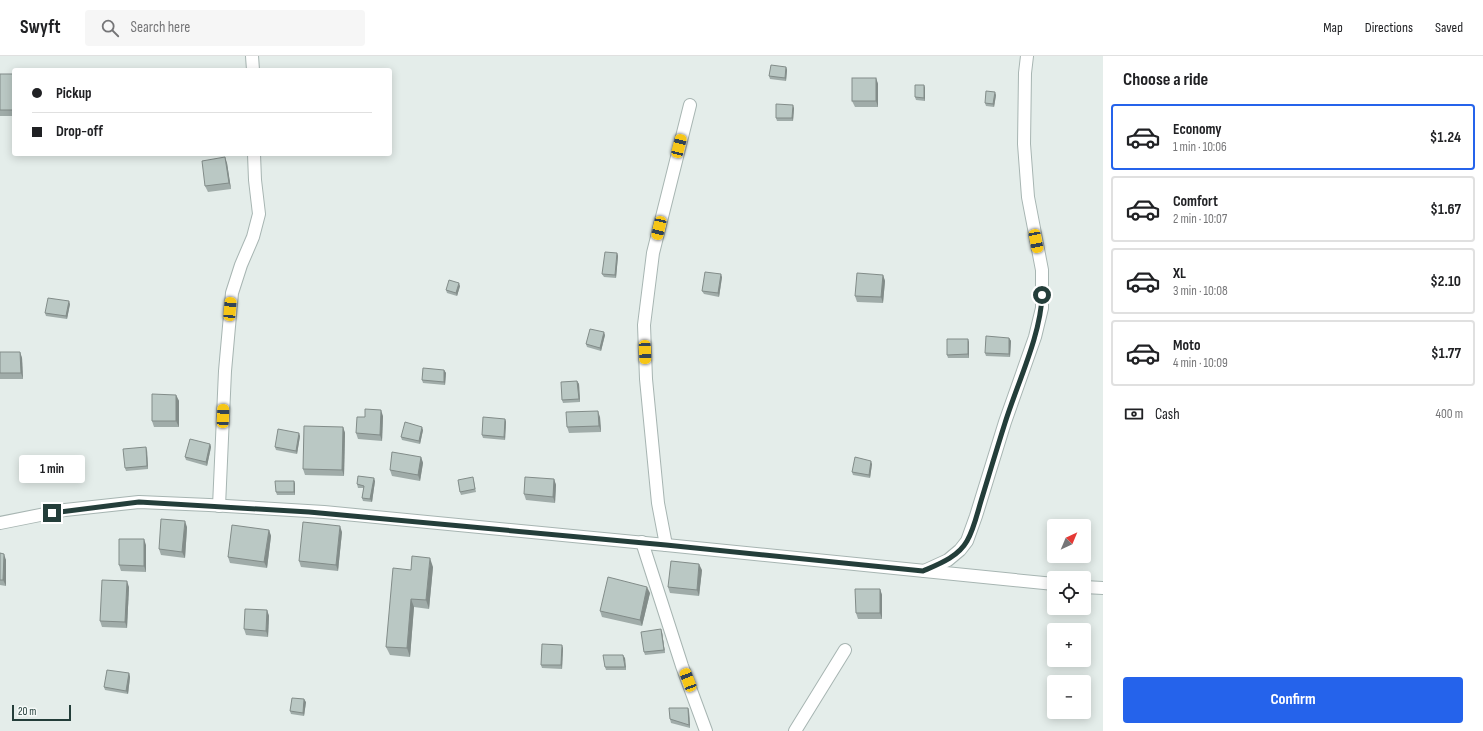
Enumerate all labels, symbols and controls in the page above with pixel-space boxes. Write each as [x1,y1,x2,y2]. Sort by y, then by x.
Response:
search box [85,10,365,46]
text: Swyft [20,16,61,39]
icon: search [99,17,121,39]
text: Search here [131,18,190,37]
text: Map [1323,19,1343,36]
text: Directions [1365,19,1413,36]
text: Saved [1435,19,1463,36]
text: Choose a ride [1123,69,1208,90]
text: Pickup [56,84,92,103]
icon: car [1125,119,1161,155]
text: Economy [1173,120,1222,139]
text: Drop-off [56,122,103,141]
text: $1.24 [1430,128,1461,147]
car [670,133,688,159]
text: 1 min · 10:06 [1173,139,1227,155]
icon: car [1125,191,1161,227]
text: Comfort [1173,192,1218,211]
text: $1.67 [1430,200,1461,219]
text: 2 min · 10:07 [1173,211,1227,227]
car [650,215,668,241]
car [1028,228,1044,254]
icon: car [1125,263,1161,299]
text: XL [1173,264,1186,283]
text: $2.10 [1430,272,1461,291]
text: 3 min · 10:08 [1173,283,1228,299]
route start [1033,286,1051,304]
car [223,297,237,321]
icon: car [1125,335,1161,371]
text: Moto [1173,336,1200,355]
car [639,340,651,364]
text: $1.77 [1431,344,1461,363]
text: 4 min · 10:09 [1173,355,1228,371]
icon: cash [1123,403,1145,425]
car [217,404,229,428]
text: Cash [1155,405,1180,424]
text: 400 m [1436,406,1463,422]
callout: 1 min [19,455,85,483]
text: 1 min [40,461,64,477]
route end [43,504,61,522]
north arrow [1047,519,1091,563]
map controls [1047,519,1091,719]
button: locate [1047,571,1091,615]
button: + [1047,623,1091,667]
car [678,667,698,693]
button: − [1047,675,1091,719]
button: Confirm [1123,677,1463,723]
scale bar [12,703,71,722]
text: 20 m [18,705,36,718]

